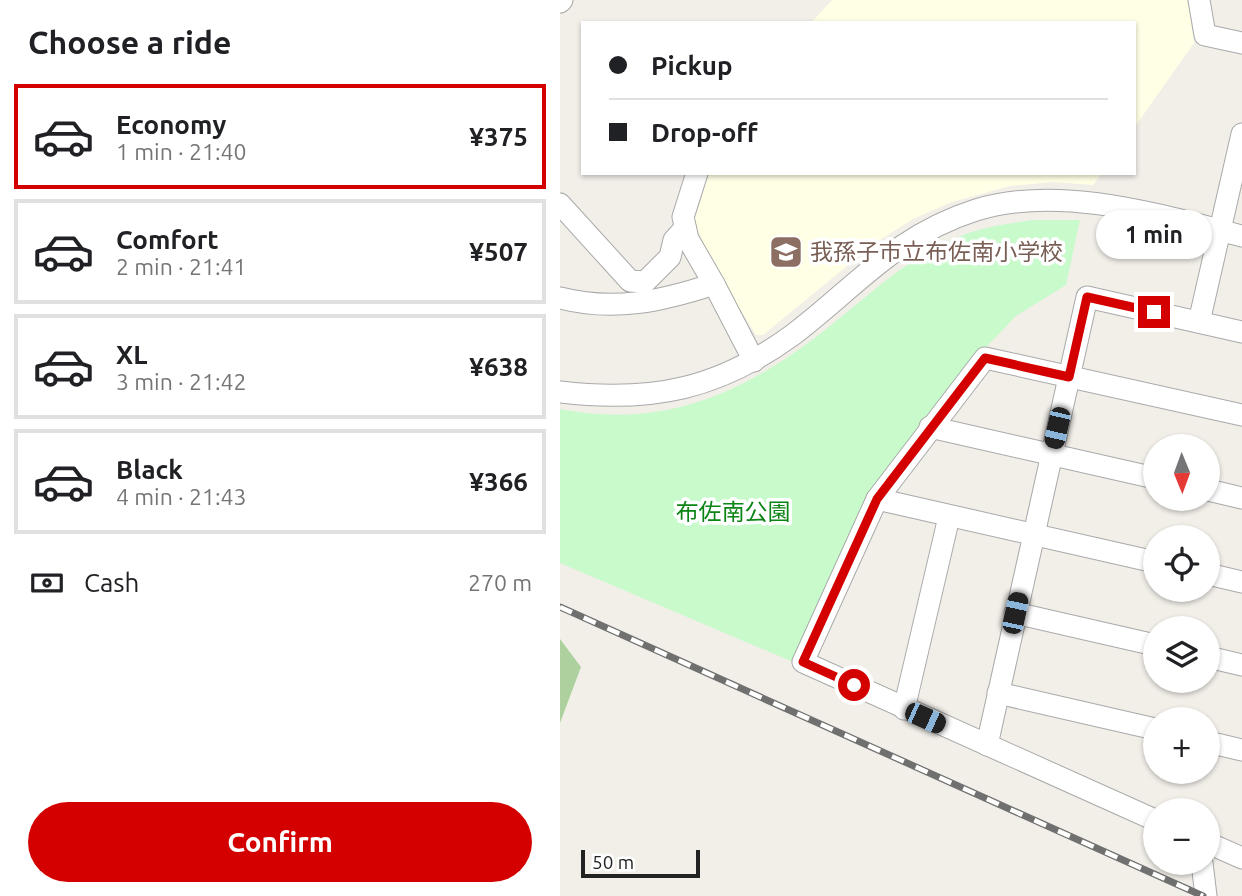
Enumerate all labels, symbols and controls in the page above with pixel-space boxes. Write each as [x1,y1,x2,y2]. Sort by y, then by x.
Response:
text: Choose a ride [28,24,231,60]
text: Pickup [651,51,733,80]
icon: car [32,105,95,168]
text: Economy [116,110,226,139]
text: Drop-off [651,118,758,147]
text: ¥375 [469,122,528,151]
text: 1 min · 21:40 [116,139,247,164]
callout: 1 min [1096,210,1212,260]
icon: car [32,220,95,283]
text: 1 min [1125,222,1183,247]
text: Comfort [116,225,219,254]
school or university icon: 我孫子市立布佐南小学校 [767,233,805,271]
text: ¥507 [469,237,528,266]
place label: 我孫子市立布佐南小学校 [810,239,1063,264]
text: 2 min · 21:41 [116,254,247,279]
route end [1138,296,1170,328]
icon: car [32,335,95,398]
text: XL [116,340,147,369]
text: ¥638 [469,352,528,381]
text: 3 min · 21:42 [116,369,247,394]
car [1043,405,1072,451]
north arrow [1143,434,1220,511]
map controls [1143,434,1220,875]
icon: car [32,450,95,513]
text: Black [116,455,183,484]
text: ¥366 [469,467,528,496]
text: 4 min · 21:43 [116,484,247,509]
park label: 布佐南公園 [676,499,791,524]
button: locate [1143,525,1220,602]
icon: cash [28,564,66,602]
text: Cash [84,568,139,597]
text: 270 m [468,570,532,595]
car [1001,590,1030,636]
button: layers [1143,616,1220,693]
route start [838,669,870,701]
car [902,700,949,736]
button: + [1143,707,1220,784]
button: − [1143,798,1220,875]
button: Confirm [28,802,532,882]
scale bar [581,847,700,879]
text: 50 m [592,851,634,873]

